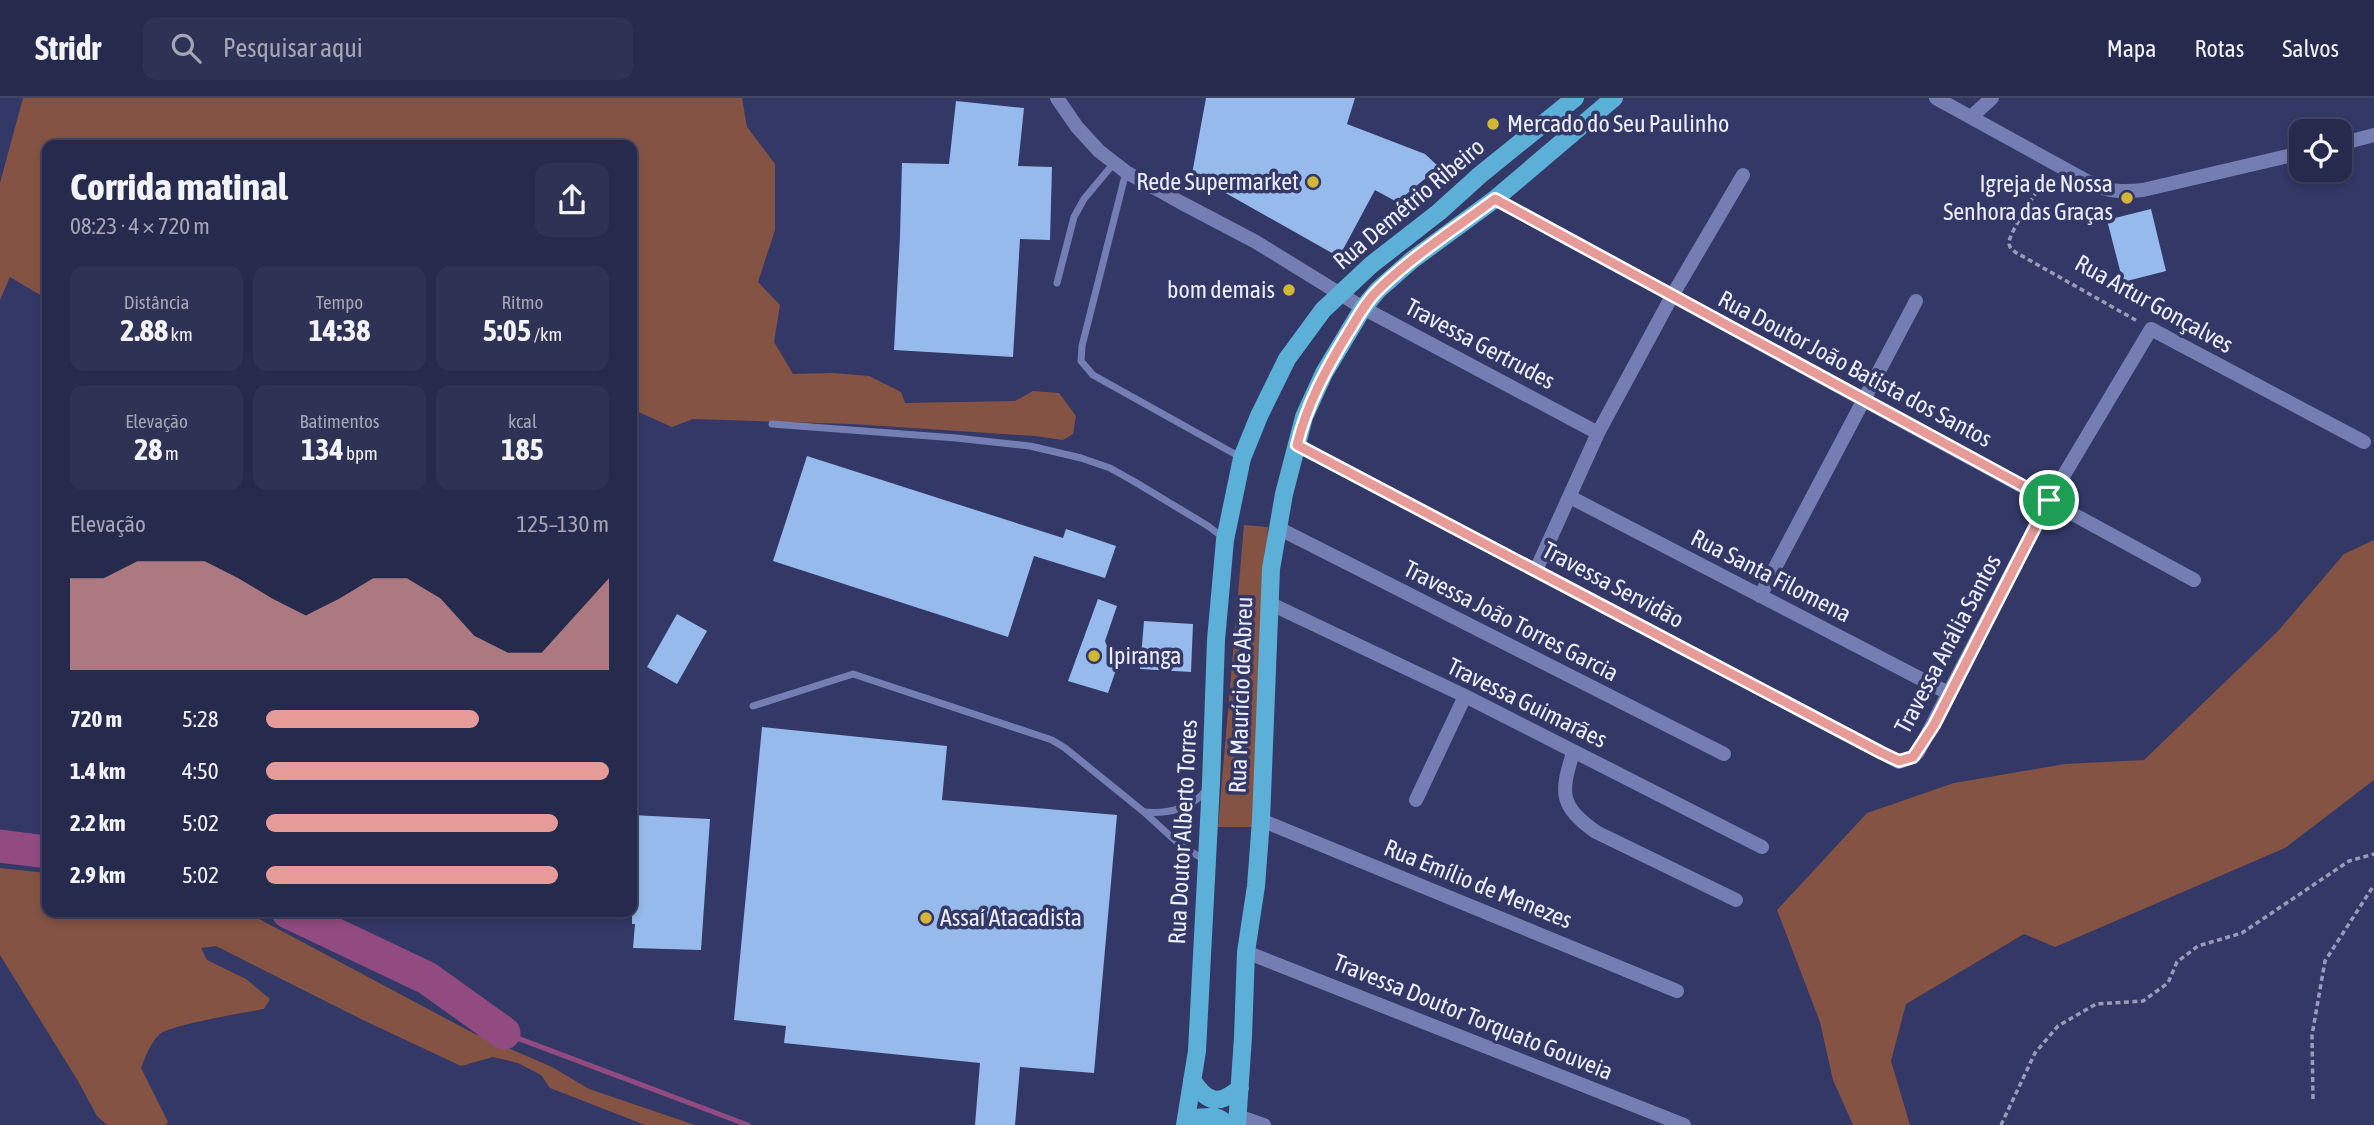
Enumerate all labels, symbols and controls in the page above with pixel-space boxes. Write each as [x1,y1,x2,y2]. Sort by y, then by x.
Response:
search box [143,17,633,80]
text: Stridr [35,29,101,67]
icon: search [167,29,205,67]
text: Pesquisar aqui [223,33,363,63]
text: Mapa [2107,35,2156,62]
text: Rotas [2194,35,2244,62]
text: Salvos [2282,35,2339,62]
place label: Mercado do Seu Paulinho [1507,110,1729,137]
marker: Mercado do Seu Paulinho [1485,116,1501,132]
map controls [2289,119,2352,182]
button: locate [2289,119,2352,182]
street label: Rua Demétrio Ribeiro [1328,133,1489,274]
button: share [535,163,609,237]
text: Corrida matinal [70,165,288,208]
place label: Rede Supermarket [1136,168,1299,195]
place label: Igreja de Nossa Senhora das Graças [1943,170,2113,225]
marker: Rede Supermarket [1305,174,1321,190]
marker: Igreja de Nossa Senhora das Graças [2119,190,2135,206]
text: 08:23 · 4 × 720 m [70,213,210,239]
street label: Rua Artur Gonçalves [2071,249,2238,358]
place label: bom demais [1167,276,1275,303]
marker: bom demais [1281,282,1297,298]
street label: Rua Doutor João Batista dos Santos [1714,285,1997,452]
text: Distância [124,291,189,313]
text: Tempo [316,291,363,313]
text: Ritmo [502,291,543,313]
street label: Travessa Gertrudes [1401,293,1560,394]
text: 2.88 [120,313,168,347]
text: 14:38 [309,313,370,347]
text: 5:05 [483,313,531,347]
text: km [168,323,193,345]
text: /km [531,323,562,345]
text: Elevação [125,410,188,432]
text: Batimentos [299,410,380,432]
text: kcal [508,410,537,432]
text: 28 [134,432,162,466]
text: 134 [301,432,344,466]
text: 185 [501,432,544,466]
text: m [162,442,179,464]
text: bpm [344,442,378,464]
pin [2019,470,2079,530]
icon: arrive [2030,481,2068,519]
text: Elevação [70,511,146,537]
text: 125–130 m [516,511,609,537]
street label: Rua Santa Filomena [1687,524,1856,628]
street label: Travessa Servidão [1538,536,1688,633]
street label: Travessa Anália Santos [1889,550,2006,738]
street label: Travessa João Torres Garcia [1399,555,1623,686]
street label: Rua Maurício de Abreu [1224,596,1257,794]
place label: Ipiranga [1108,642,1181,669]
marker: Ipiranga [1086,648,1102,664]
street label: Travessa Guimarães [1443,652,1611,753]
text: 720 m [70,706,122,732]
text: 5:28 [182,706,219,732]
street label: Rua Doutor Alberto Torres [1163,719,1202,945]
text: 1.4 km [70,758,126,784]
text: 4:50 [182,758,219,784]
text: 2.2 km [70,810,126,836]
text: 5:02 [182,810,219,836]
street label: Rua Emílio de Menezes [1380,833,1576,934]
text: 2.9 km [70,862,126,888]
text: 5:02 [182,862,219,888]
place label: Assaí Atacadista [940,904,1082,931]
marker: Assaí Atacadista [918,910,934,926]
street label: Travessa Doutor Torquato Gouveia [1329,948,1617,1085]

